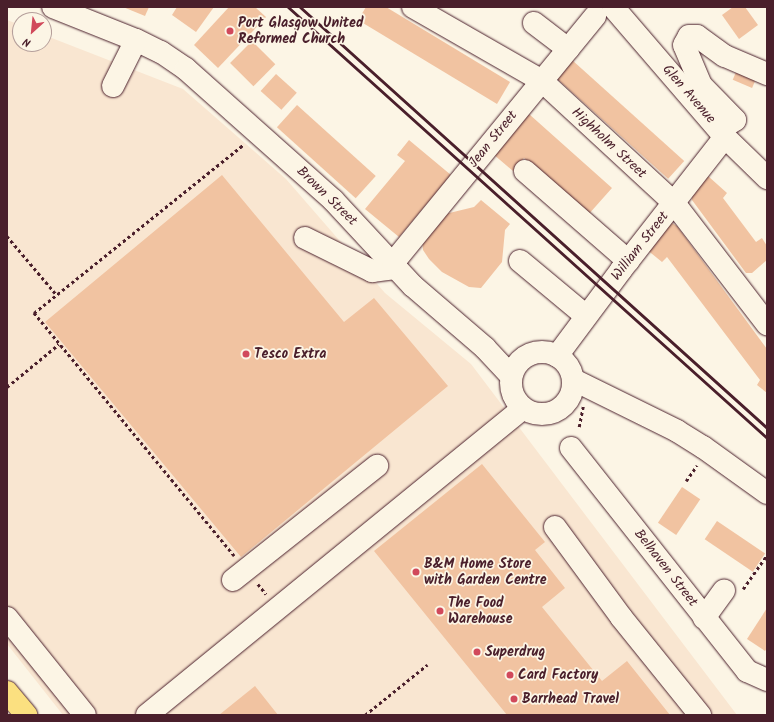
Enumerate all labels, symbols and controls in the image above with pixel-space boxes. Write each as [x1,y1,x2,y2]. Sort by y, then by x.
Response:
north arrow [12,12,52,52]
place label: Port Glasgow United Reformed Church [238,15,363,48]
marker: Port Glasgow United Reformed Church [225,26,235,36]
text: N [20,32,34,51]
street label: Glen Avenue [659,61,719,127]
street label: Highholm Street [568,104,650,182]
street label: Jean Street [465,107,521,171]
street label: Brown Street [293,163,361,229]
street label: William Street [608,208,672,284]
place label: Tesco Extra [254,346,326,362]
marker: Tesco Extra [241,349,251,359]
street label: Belhaven Street [631,526,701,610]
place label: B&M Home Store with Garden Centre [424,556,547,588]
marker: B&M Home Store with Garden Centre [411,567,421,577]
place label: The Food Warehouse [448,595,512,628]
marker: The Food Warehouse [435,606,445,616]
place label: Superdrug [485,644,545,660]
marker: Superdrug [472,647,482,657]
place label: Card Factory [518,667,598,683]
marker: Card Factory [505,670,515,680]
place label: Barrhead Travel [522,691,619,707]
marker: Barrhead Travel [509,694,519,704]

